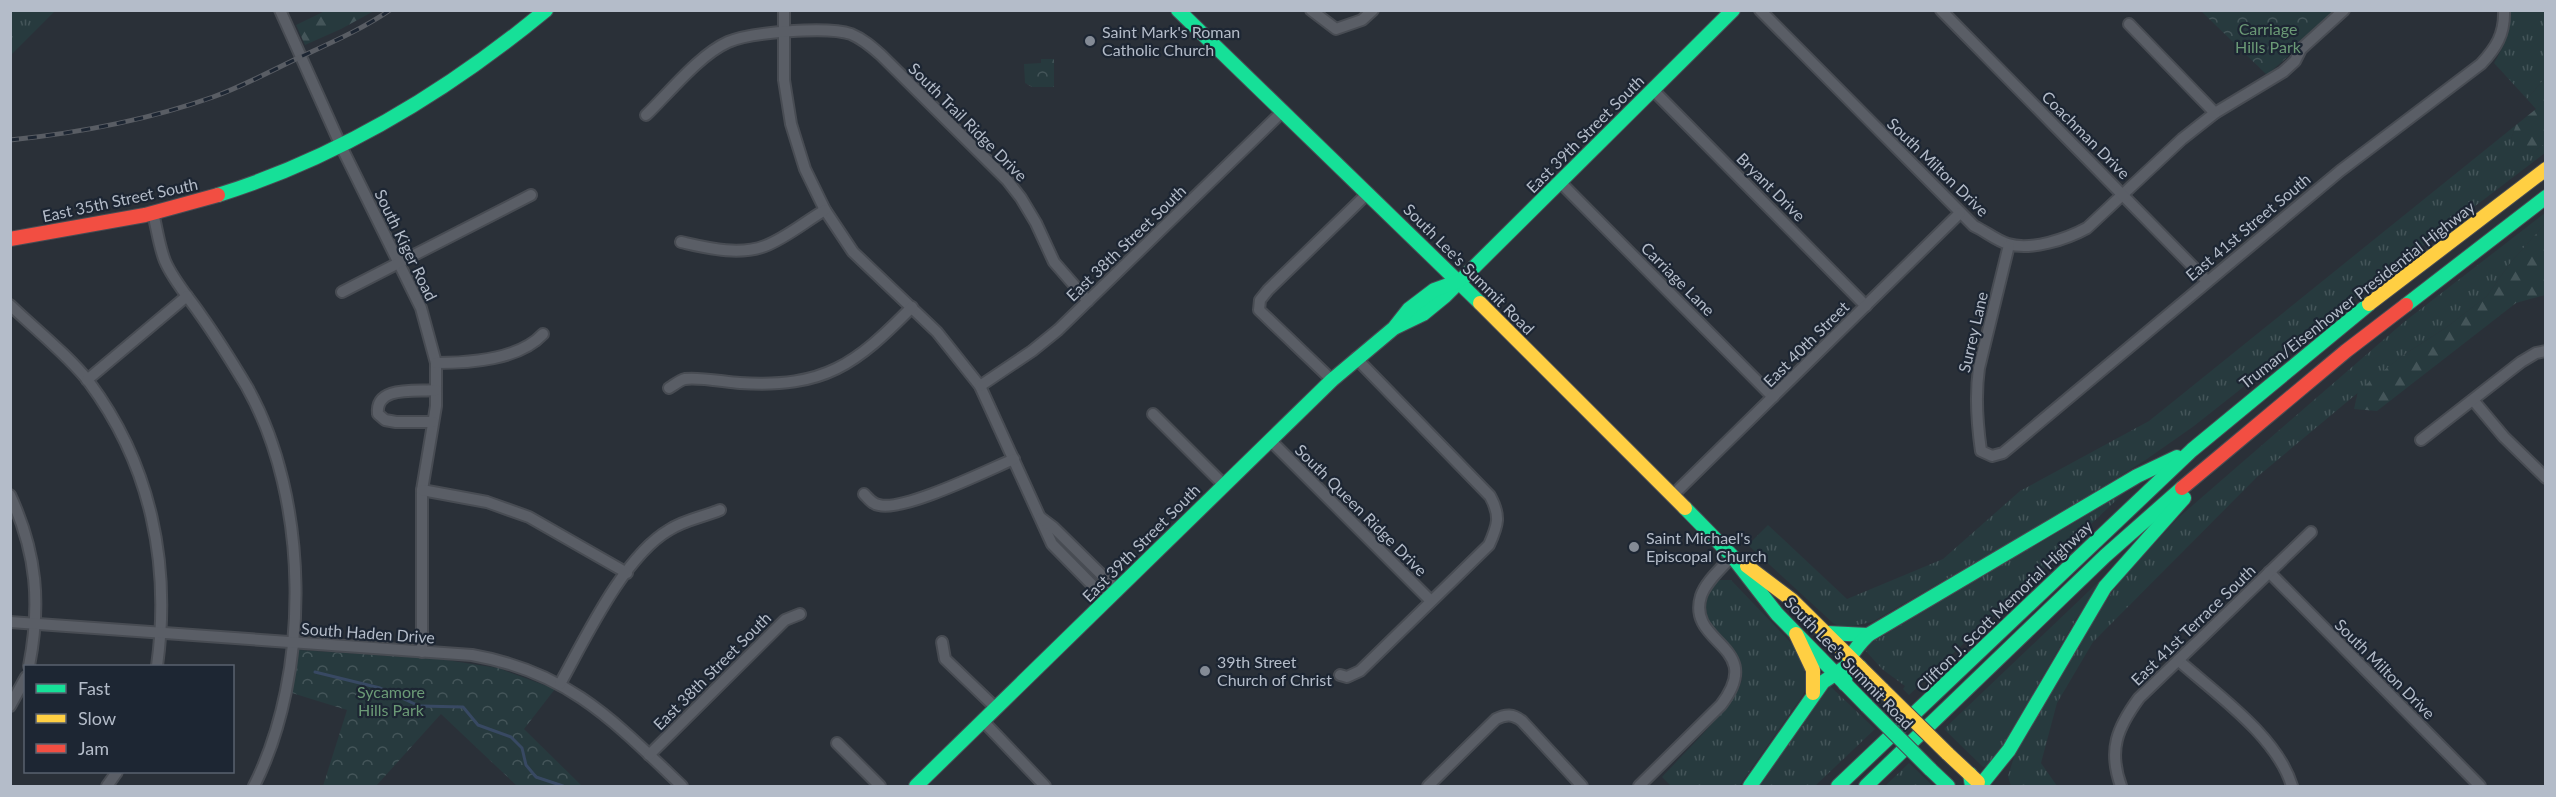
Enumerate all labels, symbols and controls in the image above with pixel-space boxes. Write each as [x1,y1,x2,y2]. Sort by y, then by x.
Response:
park label: Carriage Hills Park [2235,19,2302,56]
place label: Saint Mark's Roman Catholic Church [1102,22,1240,59]
marker: Saint Mark's Roman Catholic Church [1083,34,1097,48]
street label: South Trail Ridge Drive [905,59,1031,185]
street label: East 39th Street South [1522,71,1647,196]
street label: Coachman Drive [2038,87,2134,183]
street label: South Milton Drive [1884,113,1993,220]
street label: Bryant Drive [1733,149,1809,225]
street label: East 41st Street South [2182,169,2314,284]
street label: East 35th Street South [40,174,199,225]
street label: East 38th Street South [1062,181,1189,305]
street label: South Kiger Road [371,186,442,304]
street label: Truman/Eisenhower Presidential Highway [2235,196,2479,392]
street label: South Lee's Summit Road [1400,199,1539,338]
street label: Carriage Lane [1638,238,1719,319]
street label: Surrey Lane [1954,290,1991,374]
street label: East 40th Street [1759,297,1853,390]
street label: South Queen Ridge Drive [1292,440,1431,579]
street label: East 39th Street South [1078,480,1203,605]
street label: Clifton J. Scott Memorial Highway [1912,516,2096,695]
place label: Saint Michael's Episcopal Church [1646,528,1767,565]
marker: Saint Michael's Episcopal Church [1627,540,1641,554]
street label: East 41st Terrace South [2127,560,2259,689]
street label: South Lee's Summit Road [1781,592,1918,733]
street label: East 38th Street South [649,608,774,733]
street label: South Milton Drive [2331,615,2439,723]
street label: South Haden Drive [301,618,435,647]
place label: 39th Street Church of Christ [1217,652,1332,689]
marker: 39th Street Church of Christ [1198,664,1212,678]
legend [24,665,234,773]
text: Fast [78,677,111,699]
park label: Sycamore Hills Park [357,682,425,719]
text: Slow [78,707,116,729]
text: Jam [78,737,109,759]

